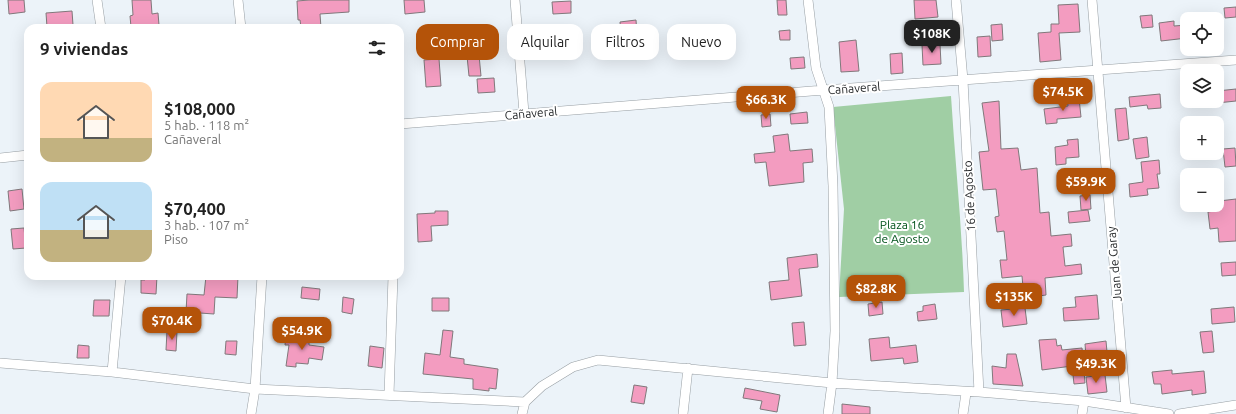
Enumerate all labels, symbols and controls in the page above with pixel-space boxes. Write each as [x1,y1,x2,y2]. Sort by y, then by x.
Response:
map controls [1180,12,1224,212]
button: locate [1180,12,1224,56]
pin: $108K [904,20,960,54]
chip: Comprar [416,24,499,60]
chip: Alquilar [507,24,583,60]
chip: Filtros [591,24,659,60]
chip: Nuevo [667,24,736,60]
text: $108K [913,26,951,40]
icon: filters [366,37,388,59]
text: 9 viviendas [40,39,128,58]
button: layers [1180,64,1224,108]
pin: $74.5K [1030,78,1096,112]
street label: Cañaveral [827,80,881,96]
text: $74.5K [1042,84,1084,98]
pin: $66.3K [733,86,799,120]
text: $66.3K [745,92,787,106]
icon: home [72,98,120,146]
text: $108,000 [164,99,235,118]
street label: Cañaveral [504,104,558,122]
button: + [1180,116,1224,160]
text: 5 hab. · 118 m² [164,118,249,132]
text: Cañaveral [164,132,221,146]
street label: 16 de Agosto [961,160,977,232]
pin: $59.9K [1053,168,1119,202]
button: − [1180,168,1224,212]
text: $59.9K [1065,174,1107,188]
icon: home [72,198,120,246]
text: $70,400 [164,199,226,218]
text: 3 hab. · 107 m² [164,218,249,232]
park label: Plaza 16 de Agosto [874,218,930,245]
street label: Juan de Garay [1104,226,1124,302]
text: Piso [164,232,188,246]
pin: $82.8K [843,275,909,309]
text: $82.8K [855,281,897,295]
pin: $135K [986,283,1042,317]
text: $135K [995,289,1033,303]
pin: $70.4K [139,307,205,341]
text: $70.4K [151,313,193,327]
pin: $54.9K [269,317,335,351]
text: $54.9K [281,323,323,337]
pin: $49.3K [1063,350,1129,384]
text: $49.3K [1075,356,1117,370]

